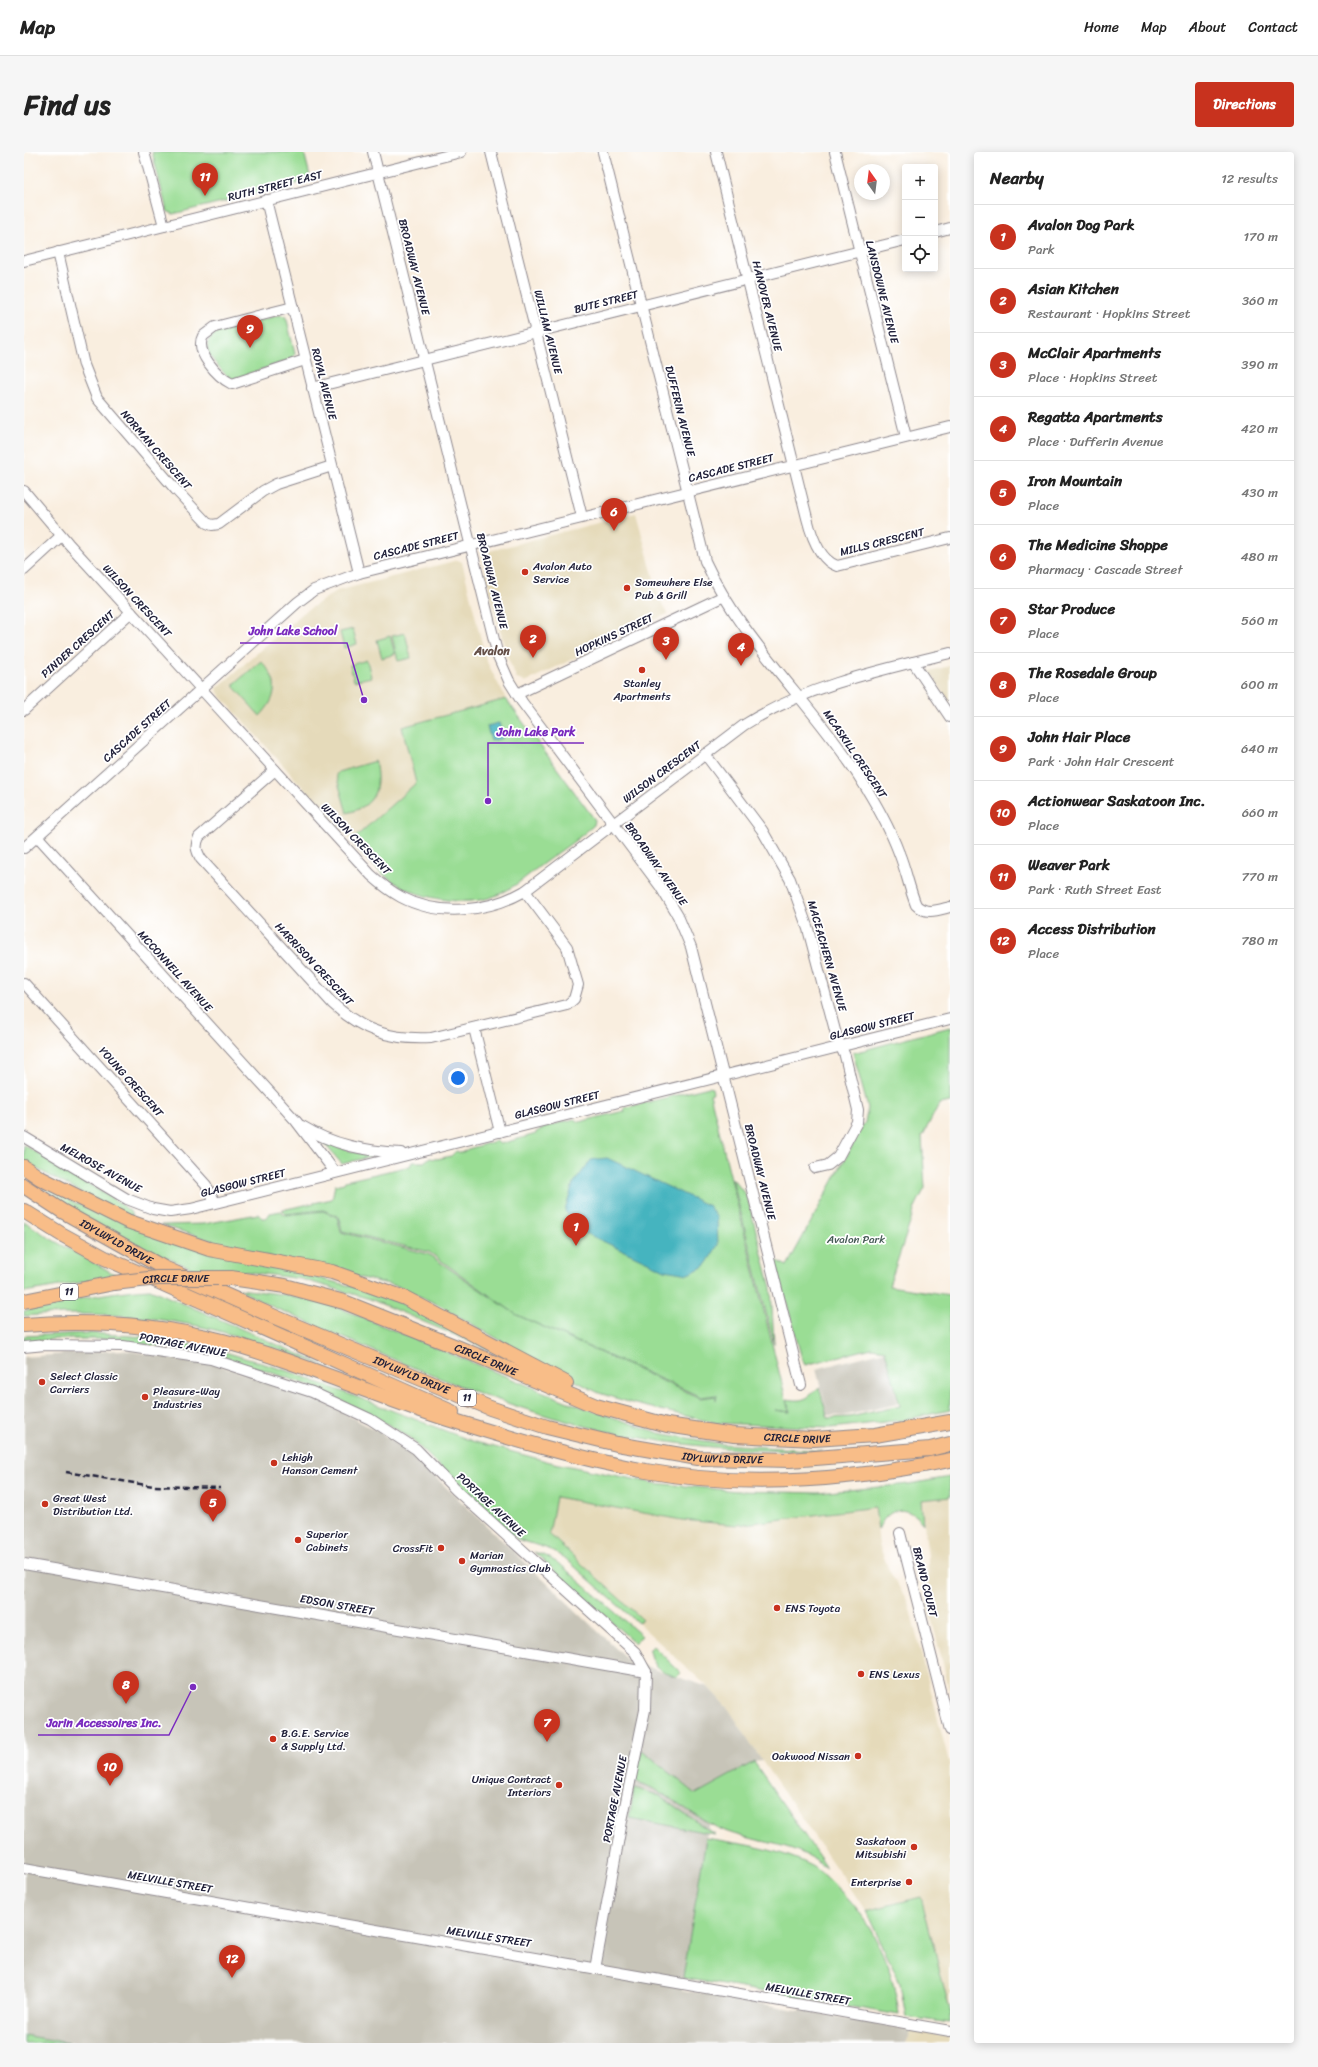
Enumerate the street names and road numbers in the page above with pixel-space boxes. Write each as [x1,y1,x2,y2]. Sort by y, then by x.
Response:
street label: RUTH STREET EAST [226,165,325,207]
street label: BROADWAY AVENUE [393,217,435,318]
street label: LANSDOWNE AVENUE [860,238,904,346]
street label: HANOVER AVENUE [747,259,788,354]
street label: BUTE STREET [572,285,641,319]
street label: WILLIAM AVENUE [528,288,568,377]
street label: ROYAL AVENUE [306,346,342,423]
street label: DUFFERIN AVENUE [660,363,701,459]
street label: NORMAN CRESCENT [116,406,197,495]
street label: CASCADE STREET [686,448,777,488]
street label: MILLS CRESCENT [838,522,927,562]
street label: CASCADE STREET [371,526,462,566]
street label: BROADWAY AVENUE [471,531,513,632]
street label: WILSON CRESCENT [98,560,177,643]
street label: PINDER CRESCENT [37,605,120,683]
street label: HOPKINS STREET [571,608,657,662]
street label: CASCADE STREET [98,694,177,767]
street label: MCASKILL CRESCENT [818,706,892,803]
street label: WILSON CRESCENT [618,735,706,808]
street label: WILSON CRESCENT [316,798,396,880]
street label: BROADWAY AVENUE [620,818,693,911]
street label: MACEACHERN AVENUE [802,898,852,1015]
street label: HARRISON CRESCENT [270,918,359,1011]
street label: MCCONNELL AVENUE [133,926,218,1017]
street label: GLASGOW STREET [828,1006,917,1046]
street label: YOUNG CRESCENT [94,1042,168,1122]
street label: GLASGOW STREET [513,1085,602,1125]
street label: BROADWAY AVENUE [739,1122,781,1223]
street label: MELROSE AVENUE [57,1138,146,1199]
street label: GLASGOW STREET [199,1163,288,1203]
street label: IDYLWYLD DRIVE [76,1213,158,1270]
street label: CIRCLE DRIVE [141,1268,210,1289]
road number: 11 [60,1284,78,1300]
street label: PORTAGE AVENUE [138,1327,229,1363]
street label: CIRCLE DRIVE [452,1338,521,1382]
street label: IDYLWYLD DRIVE [369,1350,454,1400]
road number: 11 [458,1390,476,1406]
street label: CIRCLE DRIVE [763,1427,832,1449]
street label: IDYLWYLD DRIVE [679,1446,764,1469]
street label: PORTAGE AVENUE [452,1468,530,1543]
street label: BRAND COURT [907,1545,943,1620]
street label: EDSON STREET [298,1589,376,1621]
street label: PORTAGE AVENUE [597,1753,633,1844]
street label: MELVILLE STREET [126,1865,214,1899]
street label: MELVILLE STREET [445,1921,533,1953]
street label: MELVILLE STREET [764,1977,852,2011]

